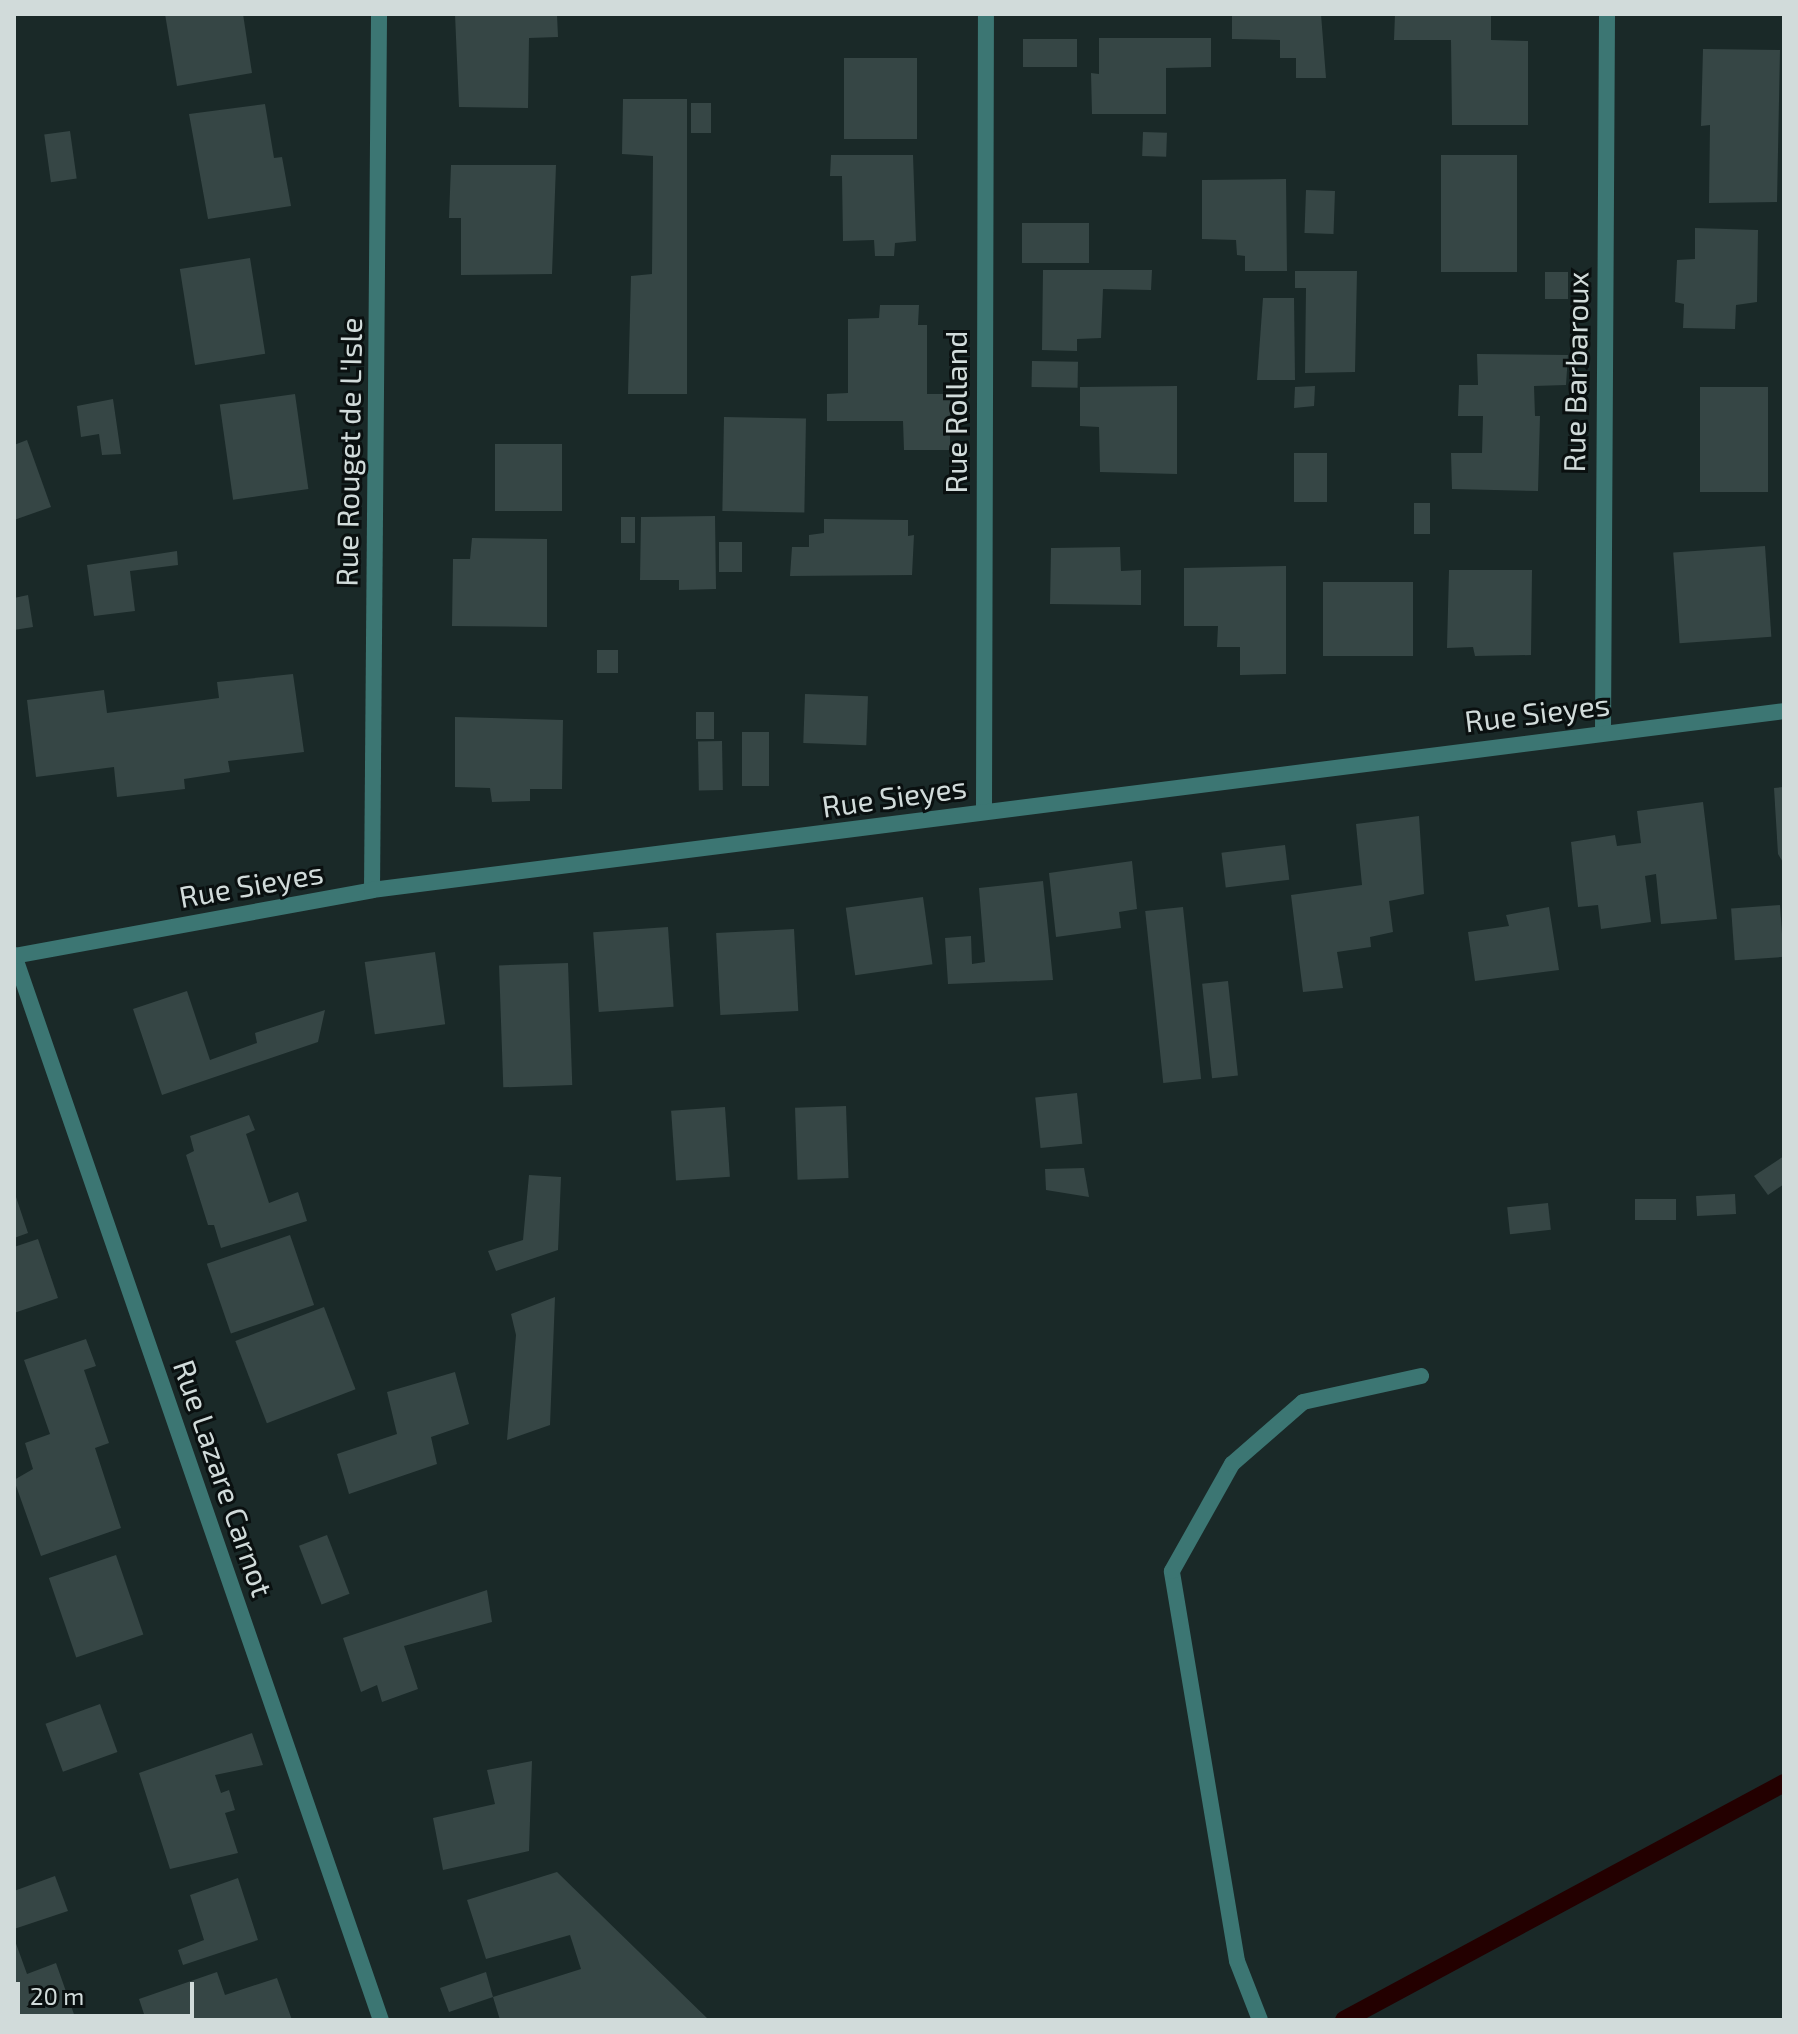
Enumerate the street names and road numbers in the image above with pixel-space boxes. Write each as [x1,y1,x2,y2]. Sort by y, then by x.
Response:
street label: Rue Barbaroux [1555,271,1595,473]
street label: Rue Rouget de L'Isle [328,317,368,587]
street label: Rue Rolland [937,331,973,493]
street label: Rue Sieyes [1462,685,1612,739]
street label: Rue Sieyes [819,768,969,824]
street label: Rue Sieyes [176,854,326,914]
street label: Rue Lazare Carnot [167,1355,281,1601]

